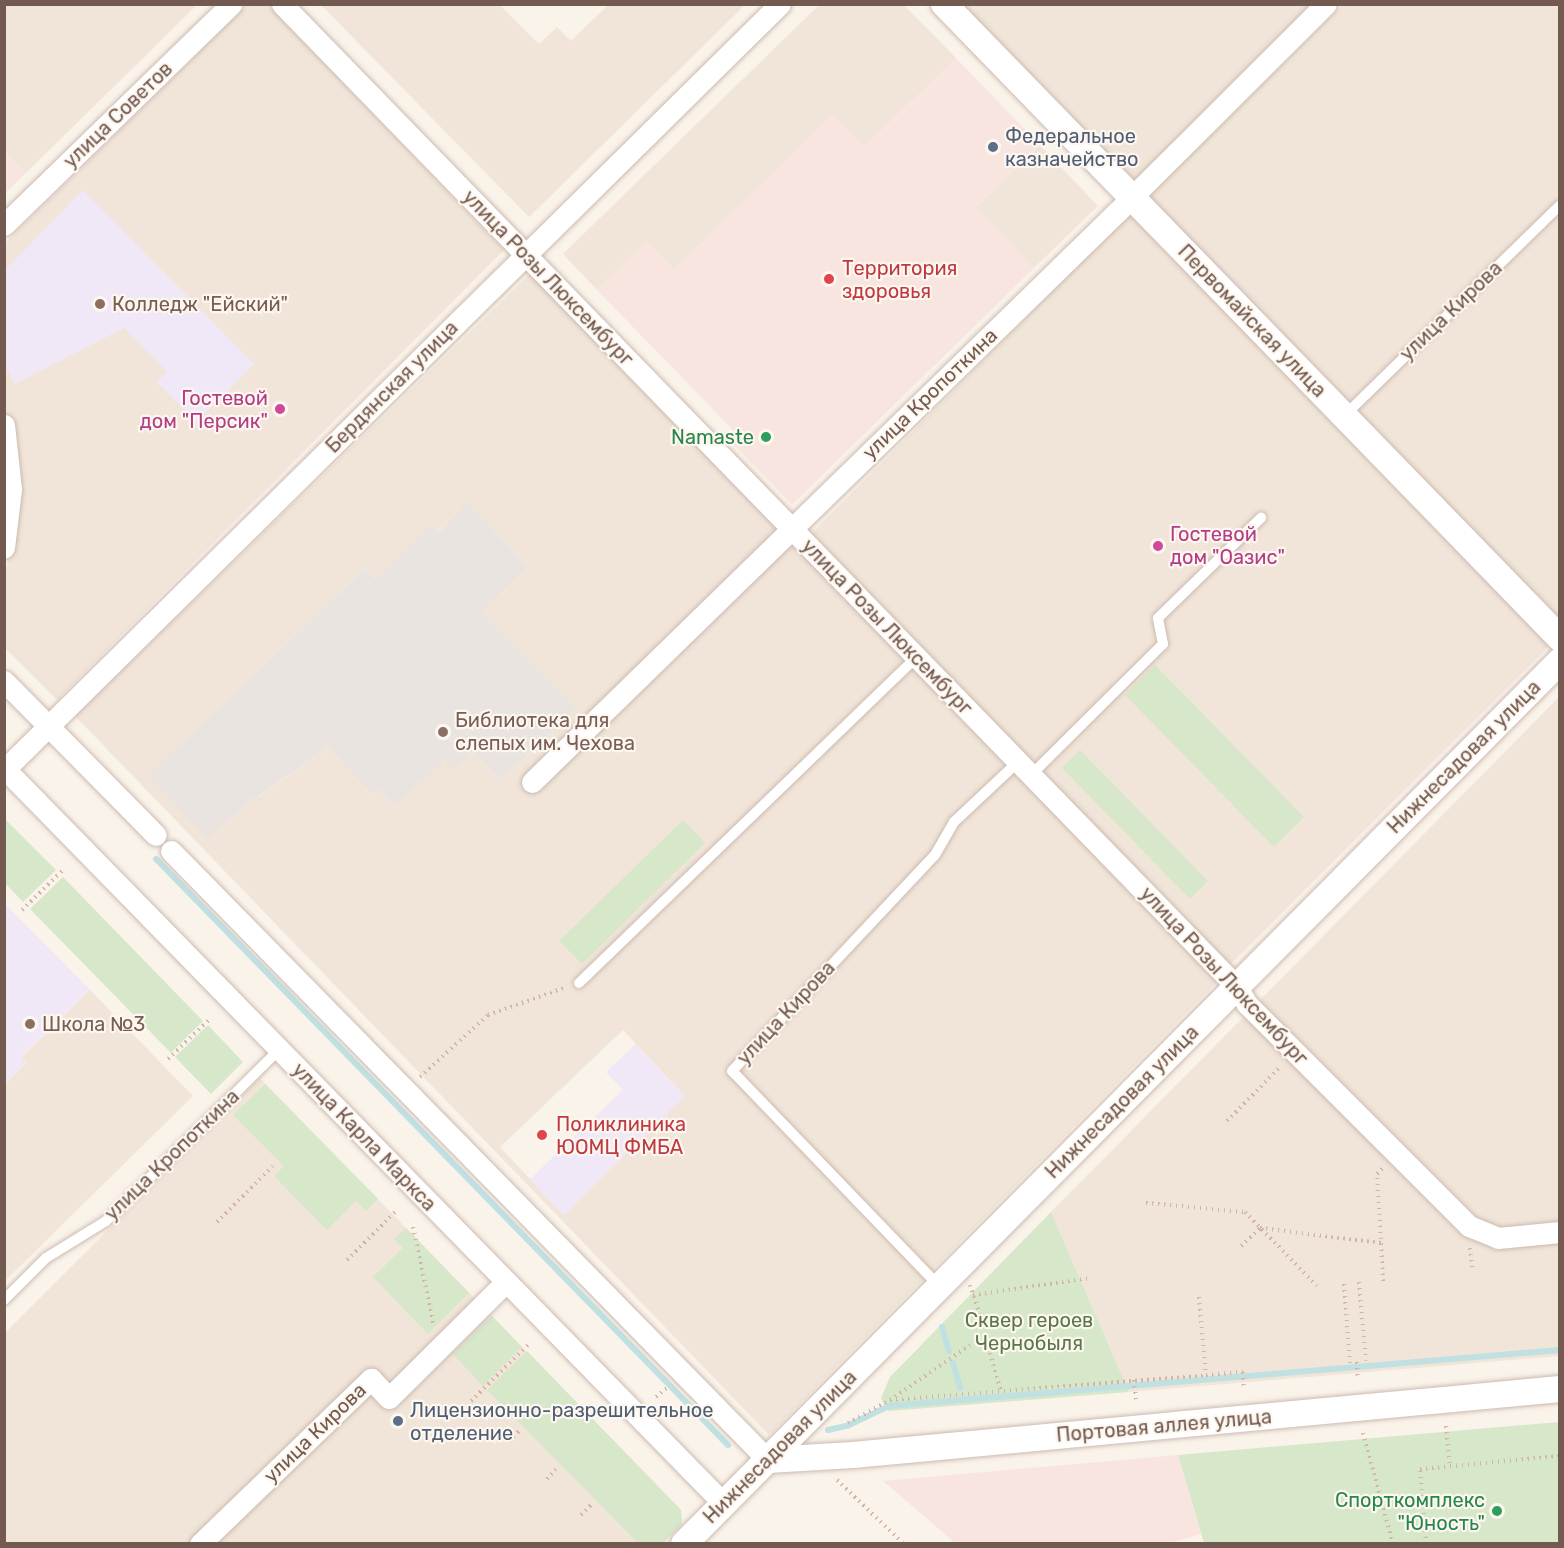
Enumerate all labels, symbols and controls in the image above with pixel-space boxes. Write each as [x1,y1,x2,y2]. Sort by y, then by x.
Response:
street label: улица Советов [58,57,178,173]
place label: Федеральное казначейство [1005,124,1139,171]
marker: Федеральное казначейство [986,140,1000,154]
street label: улица Розы Люксембург [458,185,638,371]
street label: Первомайская улица [1173,240,1331,402]
place label: Территория здоровья [842,256,958,303]
street label: улица Кирова [1395,256,1507,366]
marker: Территория здоровья [820,270,838,288]
place label: Колледж "Ейский" [112,292,288,316]
marker: Колледж "Ейский" [93,297,107,311]
street label: Бердянская улица [321,316,463,458]
street label: улица Кропоткина [858,323,1002,465]
place label: Гостевой дом "Персик" [140,386,268,433]
marker: Гостевой дом "Персик" [273,402,287,416]
place label: Namaste [671,425,754,449]
marker: Namaste [759,430,773,444]
place label: Гостевой дом "Оазис" [1170,522,1285,569]
street label: улица Розы Люксембург [797,534,977,720]
marker: Гостевой дом "Оазис" [1151,539,1165,553]
street label: Нижнесадовая улица [1382,675,1546,839]
place label: Библиотека для слепых им. Чехова [455,708,635,755]
marker: Библиотека для слепых им. Чехова [436,725,450,739]
street label: улица Розы Люксембург [1135,882,1313,1070]
street label: улица Кирова [732,956,840,1070]
place label: Школа №3 [42,1012,145,1036]
marker: Школа №3 [23,1017,37,1031]
street label: Нижнесадовая улица [1040,1020,1204,1184]
street label: улица Карла Маркса [287,1058,441,1216]
street label: улица Кропоткина [100,1084,244,1226]
place label: Поликлиника ЮОМЦ ФМБА [556,1112,686,1159]
marker: Поликлиника ЮОМЦ ФМБА [533,1126,551,1144]
park label: Сквер героев Чернобыля [965,1308,1093,1355]
street label: Нижнесадовая улица [698,1365,862,1529]
street label: улица Кирова [259,1378,371,1488]
place label: Лицензионно-разрешительное отделение [410,1398,713,1445]
street label: Портовая аллея улица [1055,1405,1273,1447]
marker: Лицензионно-разрешительное отделение [391,1414,405,1428]
place label: Спорткомплекс "Юность" [1335,1488,1485,1535]
marker: Спорткомплекс "Юность" [1490,1504,1504,1518]

